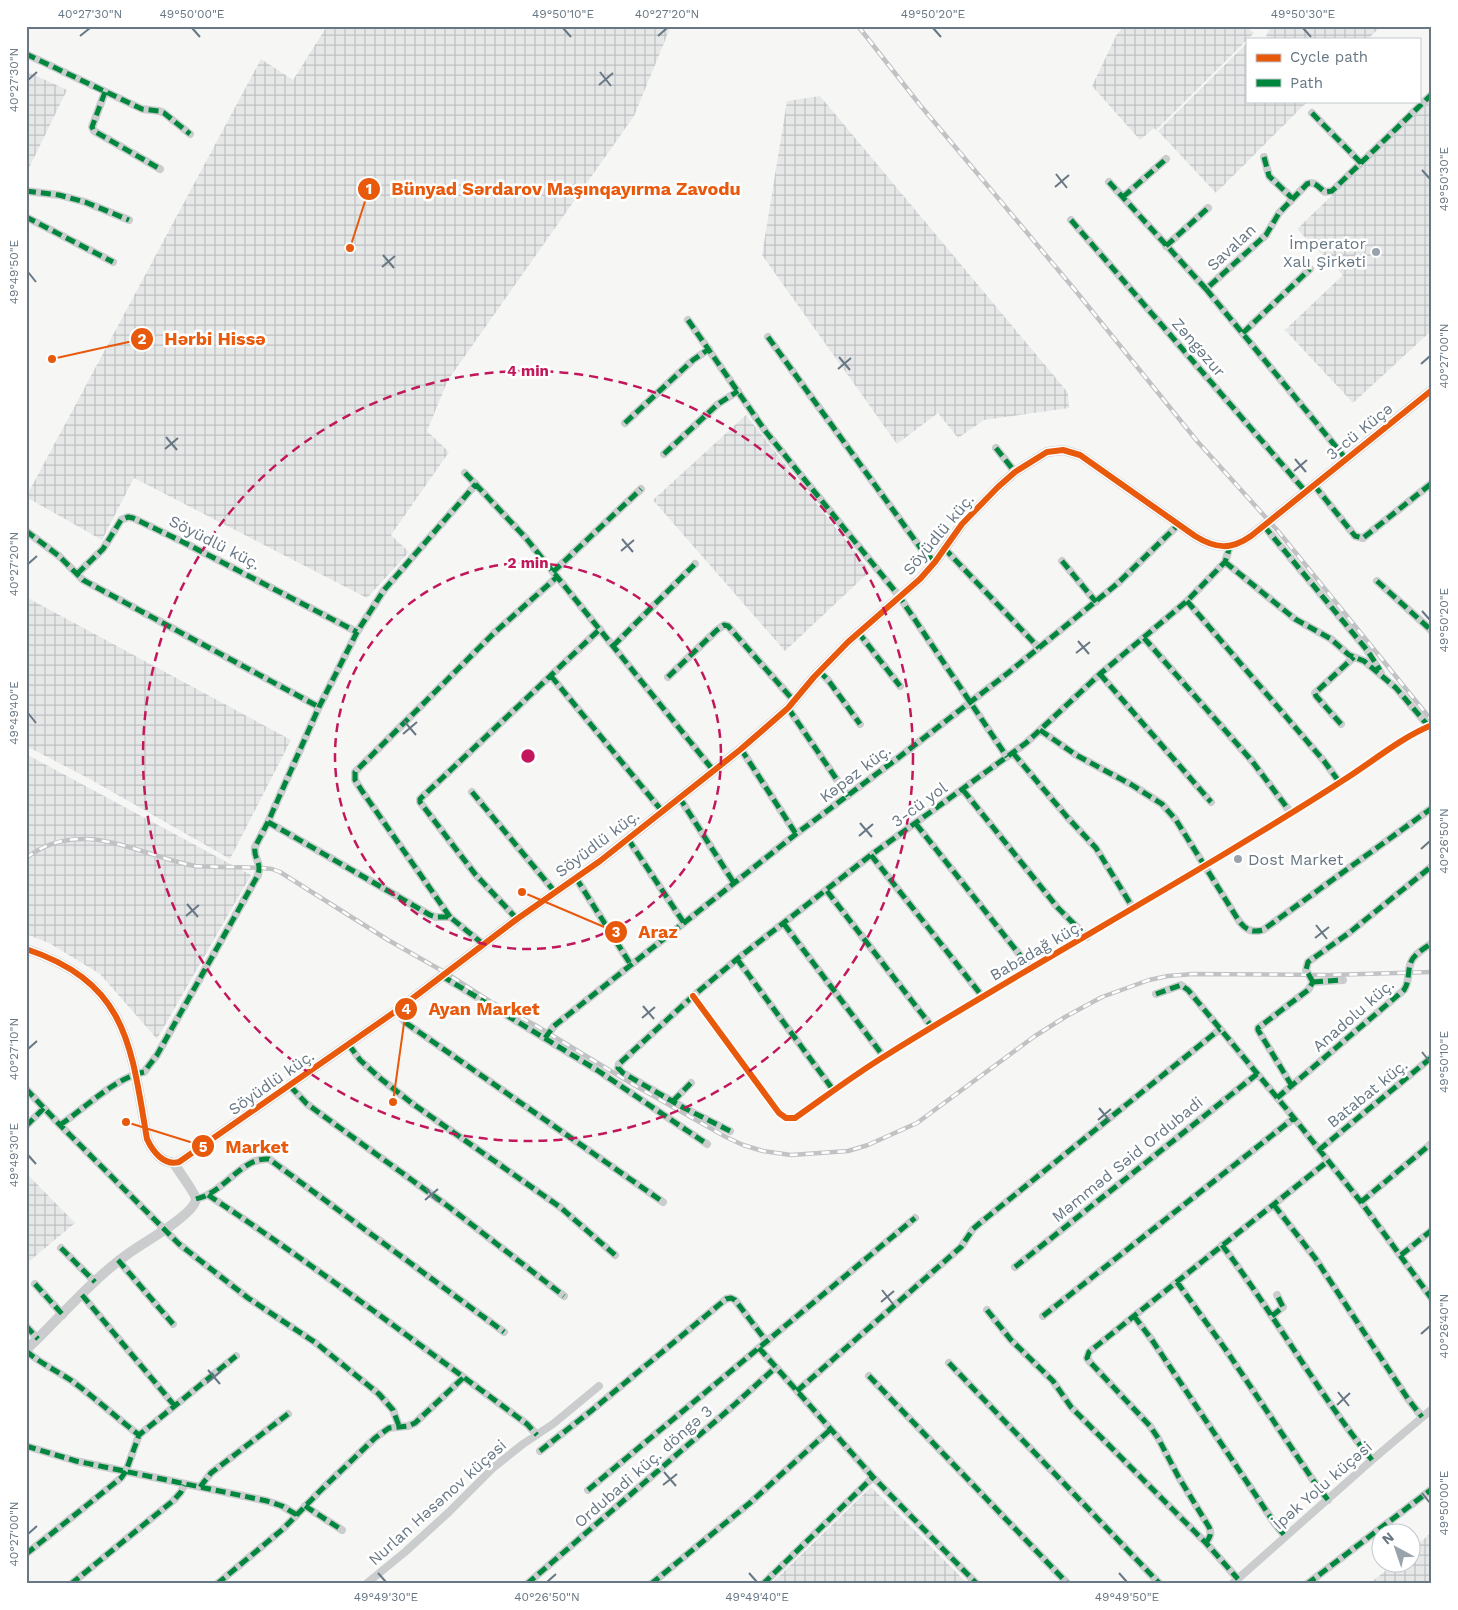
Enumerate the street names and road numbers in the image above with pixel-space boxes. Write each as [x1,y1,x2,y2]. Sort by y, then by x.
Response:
street label: Savalan [1203,220,1260,275]
street label: Zəngəzur [1168,314,1229,381]
street label: 3-cü Küçə [1322,399,1396,464]
street label: Söyüdlü küç. [899,490,978,579]
street label: Söyüdlü küç. [166,511,264,574]
street label: Kəpəz küç. [816,740,895,806]
street label: 3-cü yol [888,778,951,831]
street label: Söyüdlü küç. [552,806,643,881]
street label: Babadağ küç. [987,916,1086,985]
street label: Anadolu küç. [1309,975,1398,1056]
street label: Söyüdlü küç. [225,1046,318,1119]
street label: Batabat küç. [1323,1055,1411,1132]
street label: Məmməd Səid Ordubadi [1048,1093,1207,1226]
street label: Ordubadi küç. döngə 3 [570,1401,716,1531]
street label: Nurlan Həsənov küçəsi [365,1436,510,1569]
street label: İpək Yolu küçəsi [1269,1437,1376,1534]

